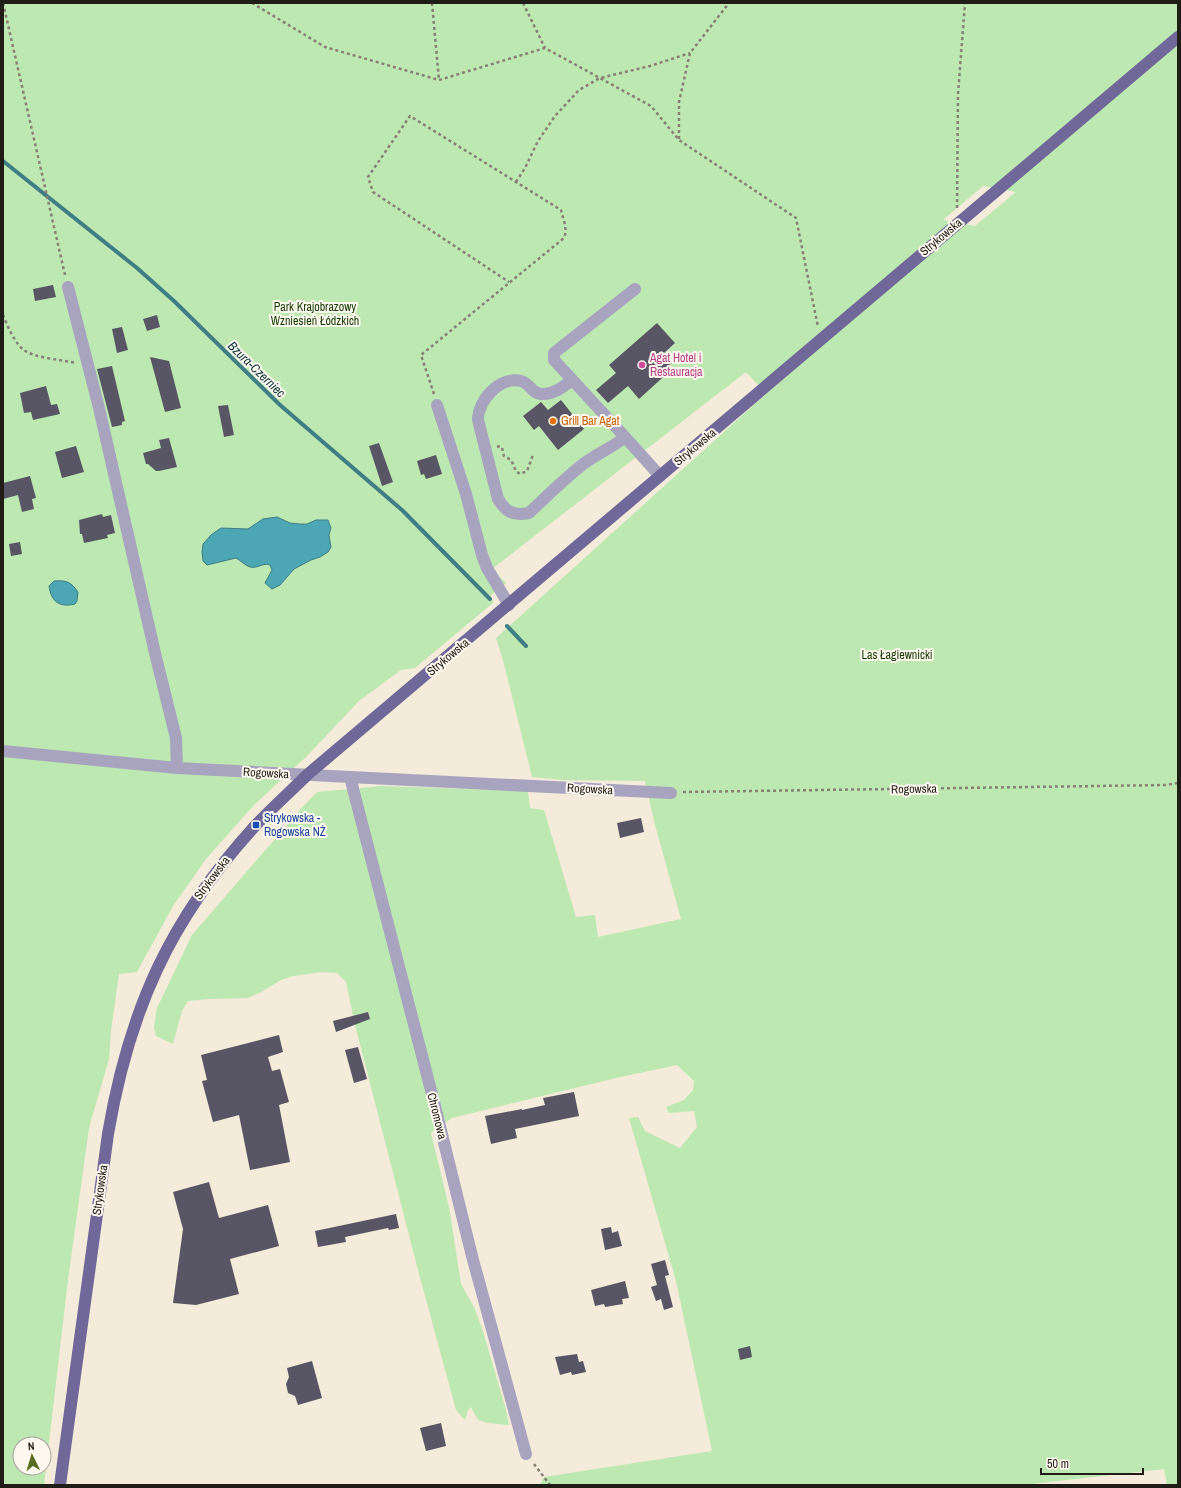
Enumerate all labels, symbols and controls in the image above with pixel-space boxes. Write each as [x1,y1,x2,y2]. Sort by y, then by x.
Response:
street label: Strykowska [917,214,966,259]
park label: Park Krajobrazowy Wzniesień Łódzkich [271,299,359,329]
water label: Bzura-Czerniec [224,338,290,402]
place label: Agat Hotel i Restauracja [649,350,703,380]
marker: Agat Hotel i Restauracja [637,360,647,370]
place label: Grill Bar Agat [561,413,620,429]
marker: Grill Bar Agat [548,416,558,426]
street label: Strykowska [671,424,720,469]
street label: Strykowska [424,634,473,679]
park label: Las Łagiewnicki [861,647,933,663]
street label: Rogowska [243,764,290,782]
street label: Rogowska [567,780,614,798]
street label: Rogowska [891,781,938,797]
place label: Strykowska - Rogowska NŻ [264,810,326,840]
marker: Strykowska - Rogowska NŻ [251,820,261,830]
street label: Strykowska [190,853,234,903]
street label: Chromowa [423,1091,451,1142]
street label: Strykowska [89,1163,111,1216]
north arrow [12,1436,52,1476]
text: N [27,1439,35,1453]
scale bar [1041,1450,1143,1476]
text: 50 m [1047,1456,1069,1472]

